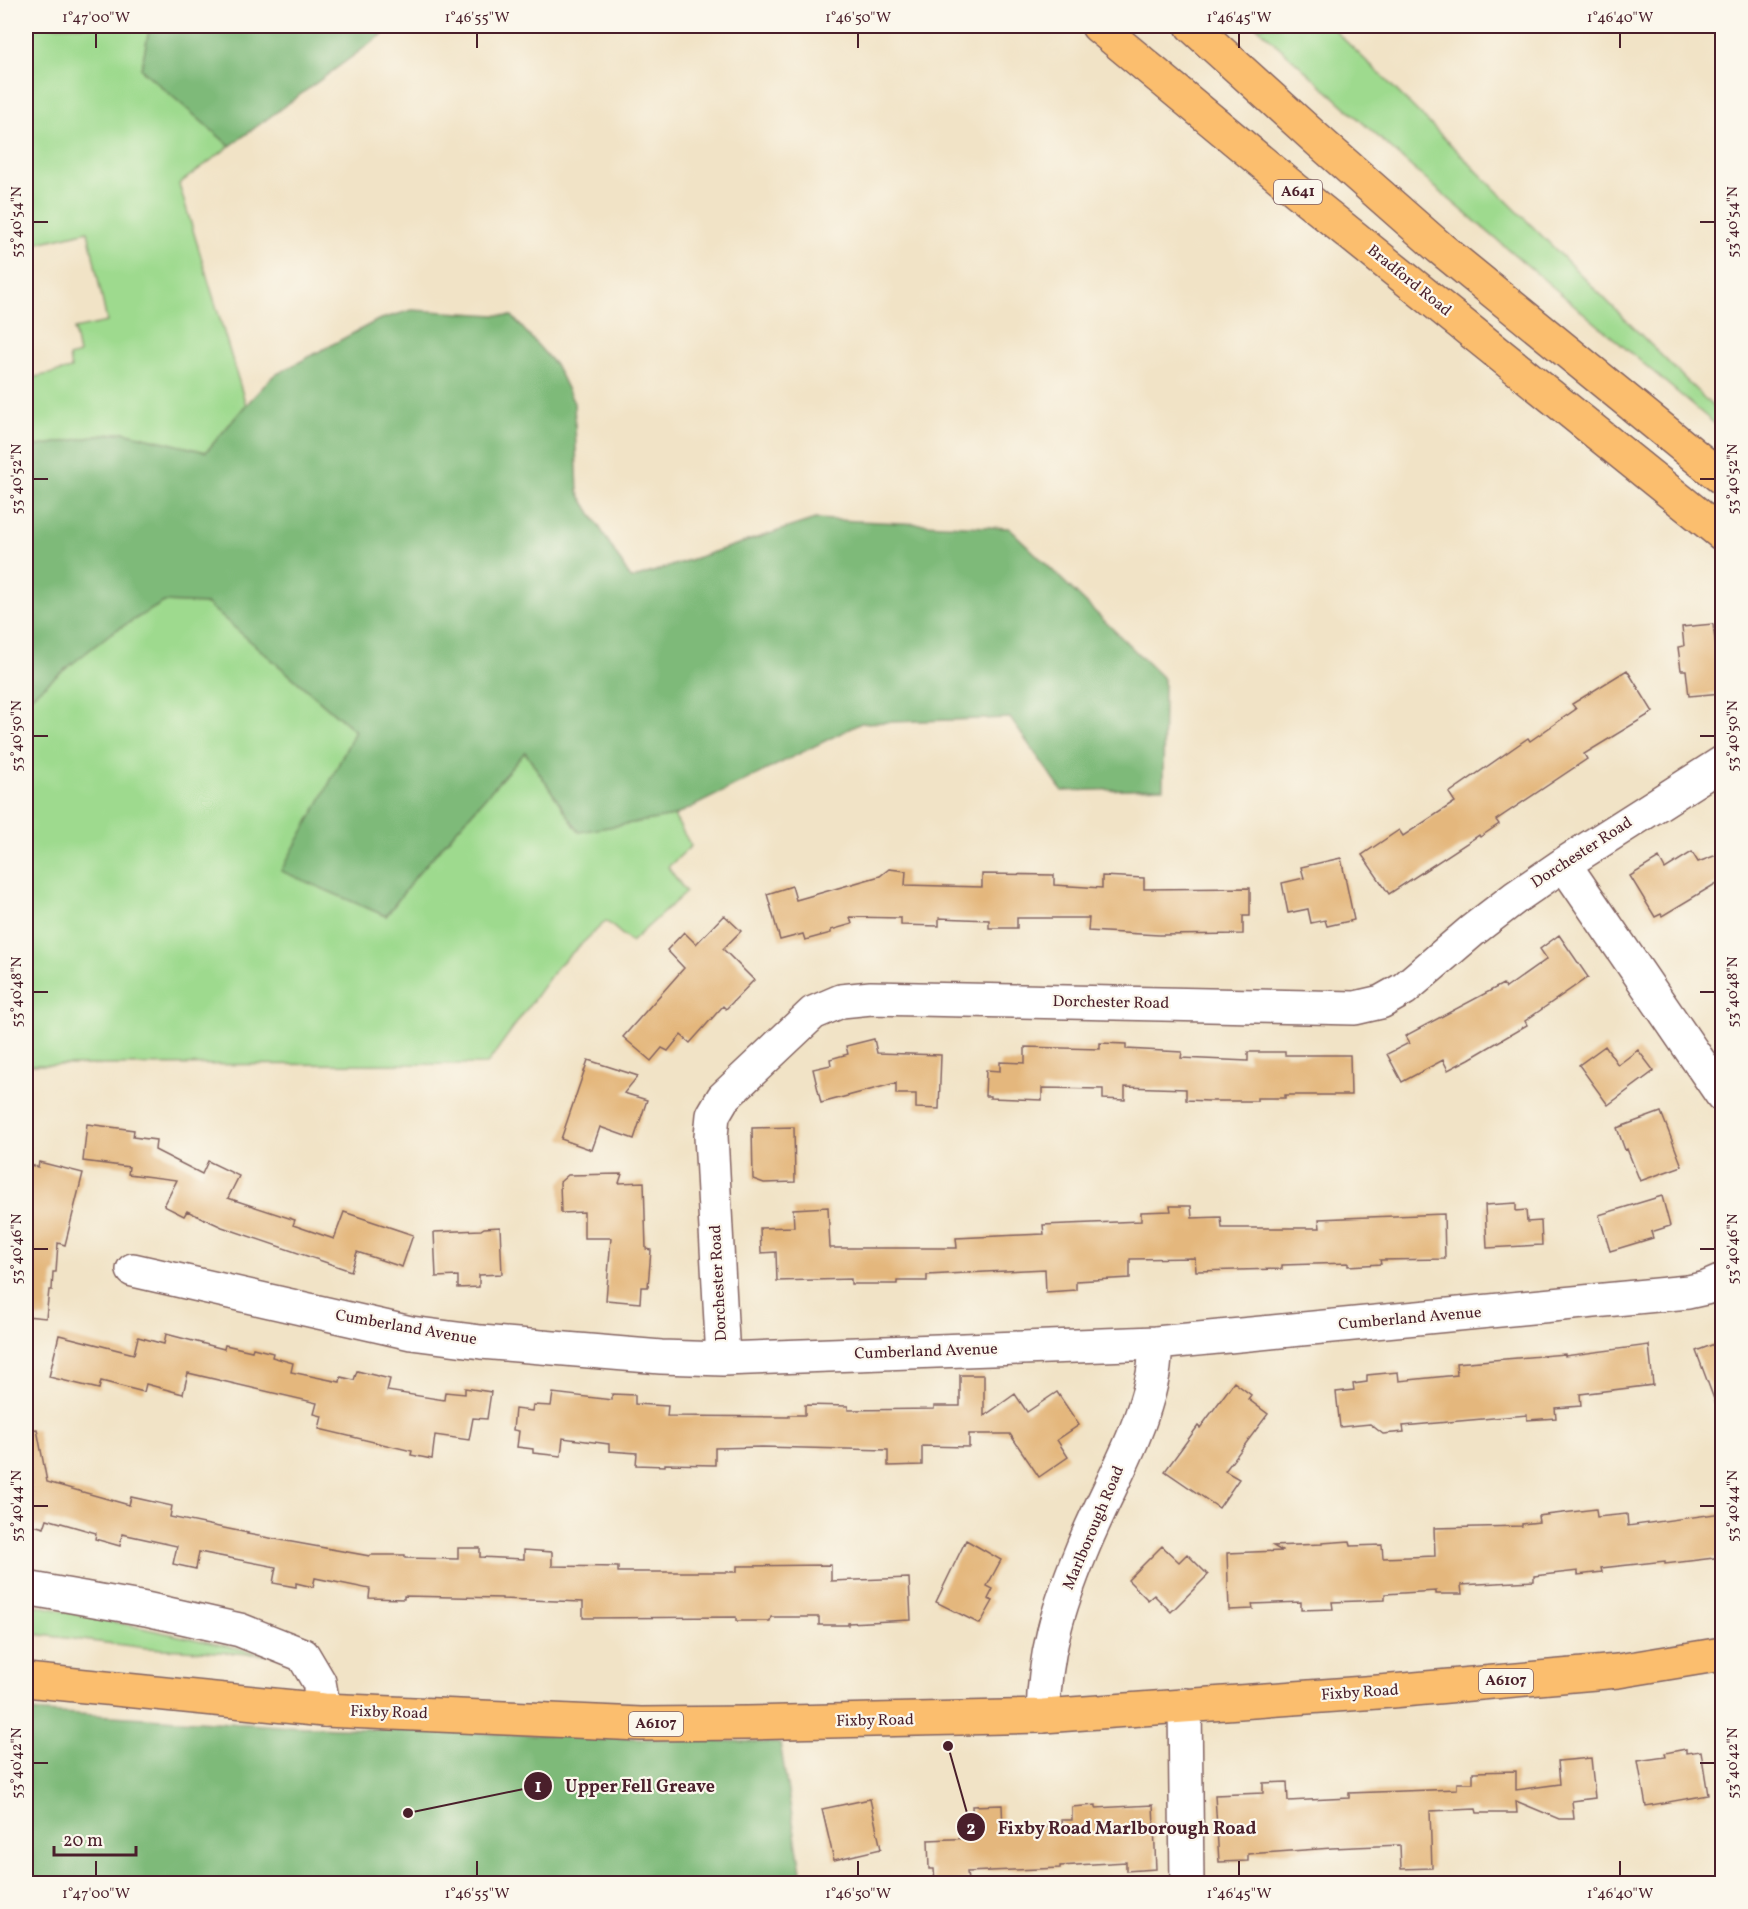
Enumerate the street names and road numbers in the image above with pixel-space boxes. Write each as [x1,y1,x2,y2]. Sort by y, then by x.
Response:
road number: A641 [1274,180,1322,204]
street label: Bradford Road [1362,240,1456,322]
street label: Dorchester Road [1527,812,1637,894]
street label: Dorchester Road [1052,991,1170,1015]
street label: Dorchester Road [705,1224,733,1342]
street label: Cumberland Avenue [1338,1302,1482,1336]
street label: Cumberland Avenue [333,1305,479,1351]
street label: Cumberland Avenue [854,1339,998,1365]
street label: Marlborough Road [1058,1463,1130,1593]
road number: A6107 [1479,1669,1533,1693]
street label: Fixby Road [1320,1679,1400,1707]
street label: Fixby Road [350,1701,428,1725]
street label: Fixby Road [836,1709,914,1733]
road number: A6107 [629,1712,683,1736]

